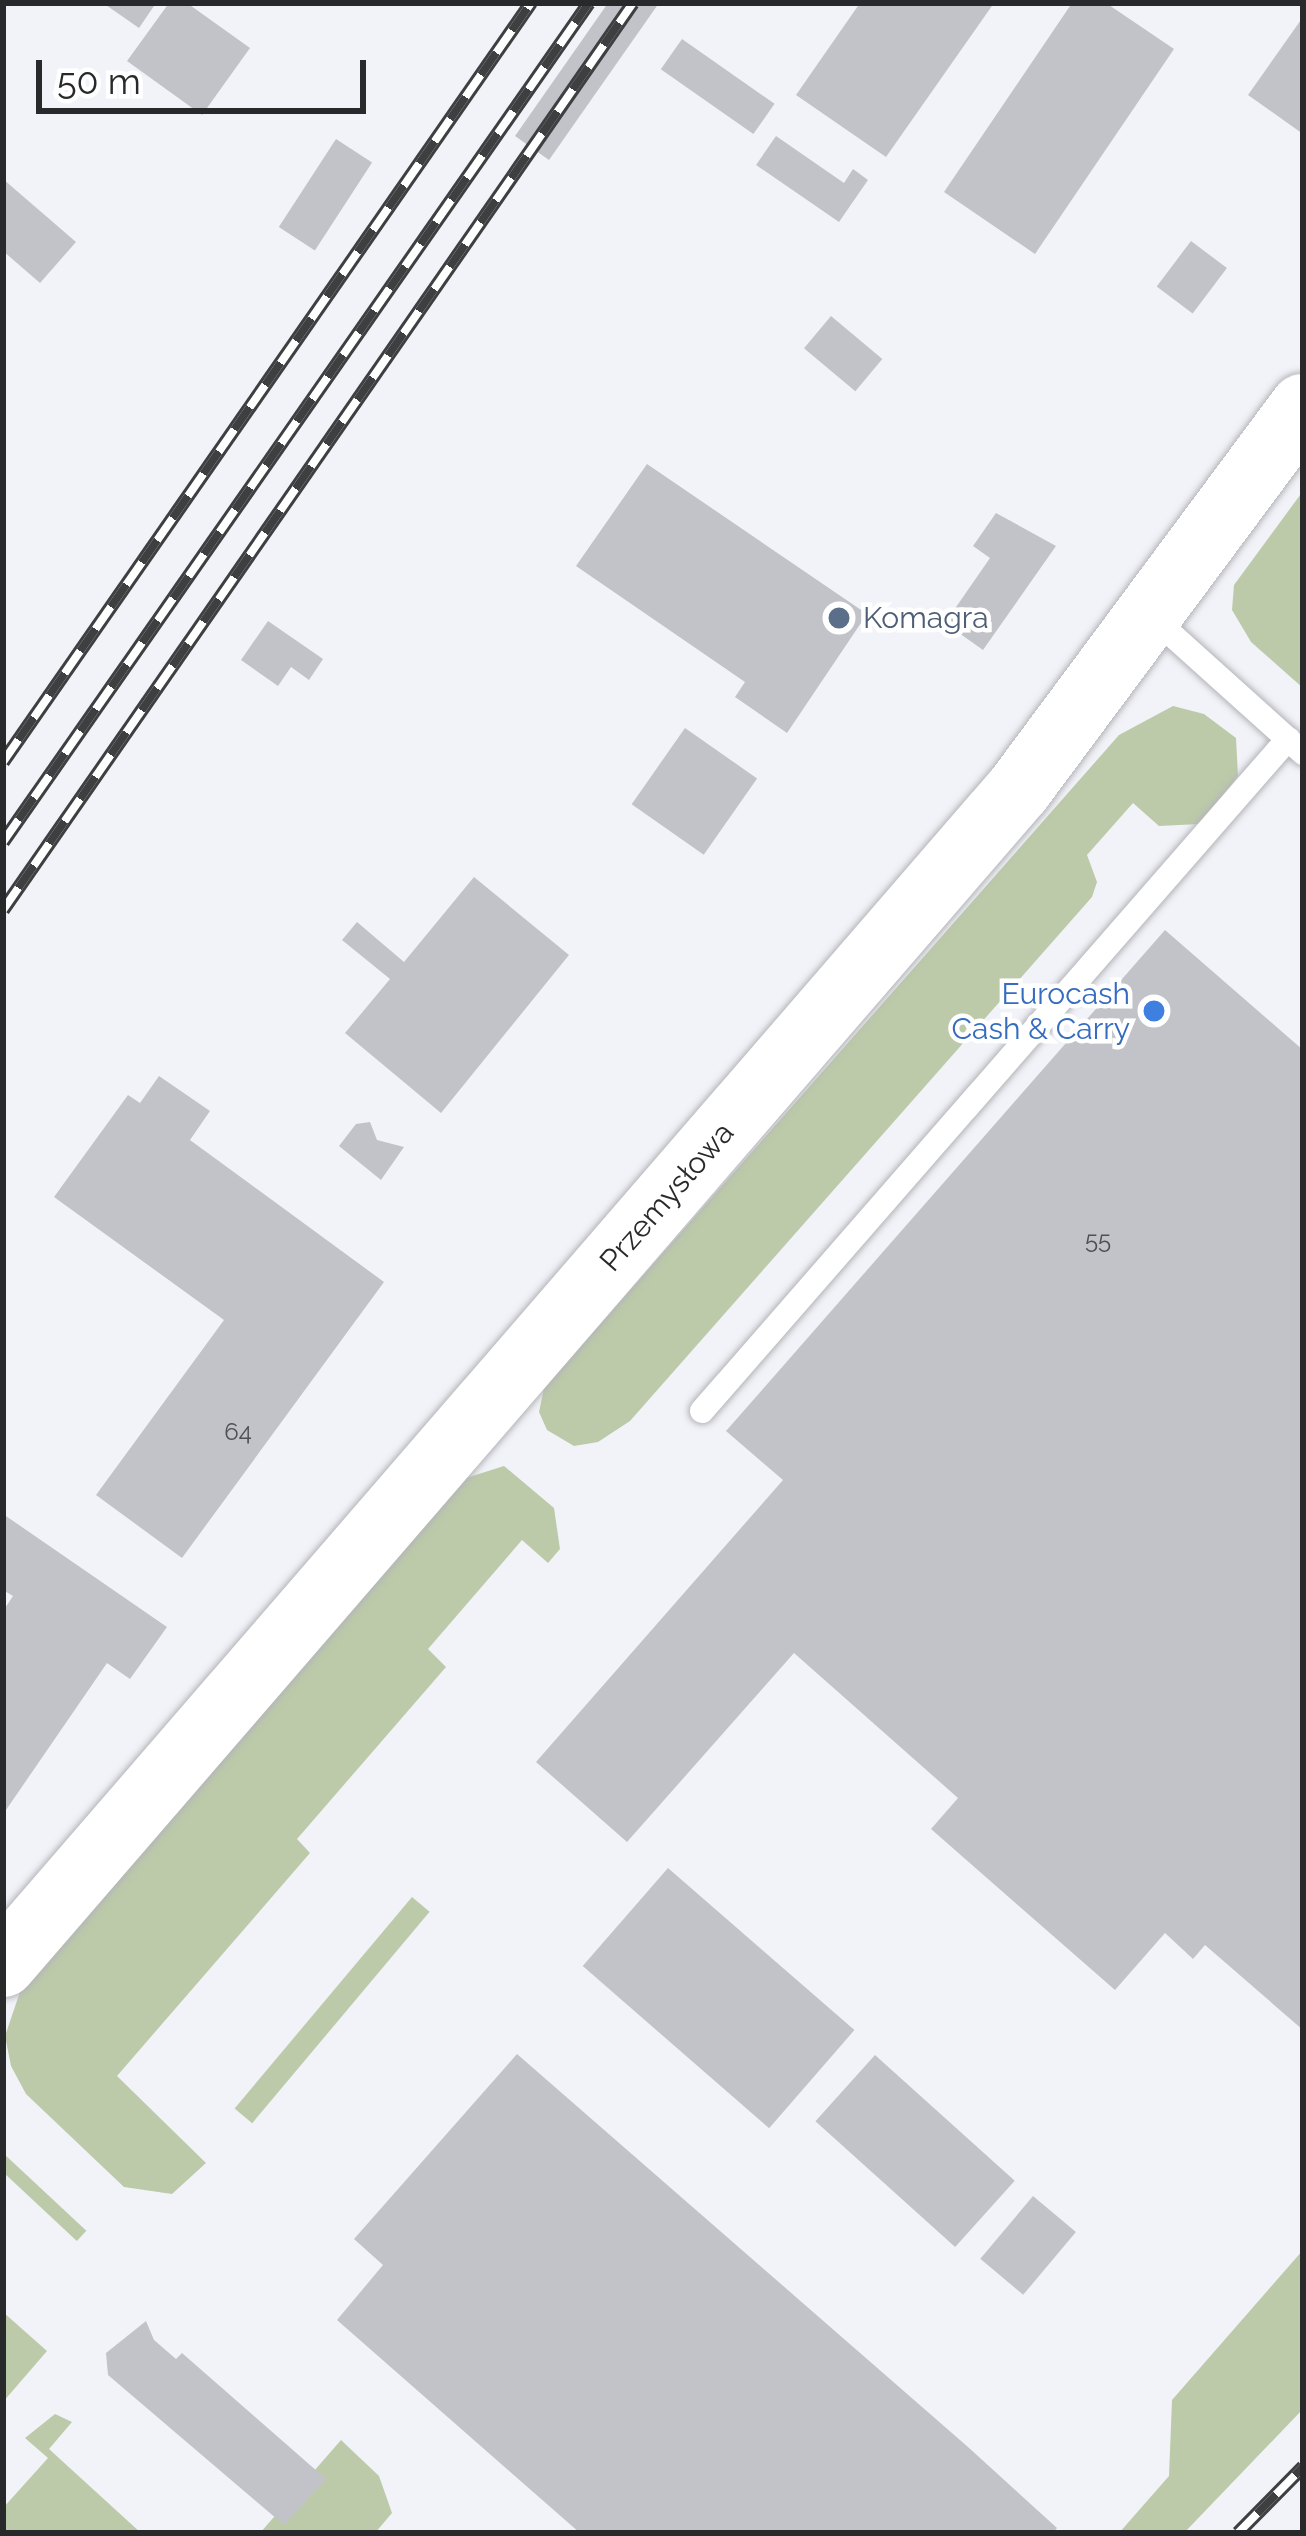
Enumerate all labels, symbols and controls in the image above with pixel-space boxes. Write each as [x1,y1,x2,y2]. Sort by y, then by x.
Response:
scale bar [42,36,372,110]
text: 50 m [57,60,141,102]
place label: Komagra [863,600,988,636]
marker: Komagra [826,605,852,631]
place label: Eurocash Cash & Carry [952,976,1130,1046]
marker: Eurocash Cash & Carry [1141,998,1167,1024]
street label: Przemysłowa [593,1115,741,1279]
house number: 55 [1085,1226,1111,1254]
house number: 64 [224,1418,252,1446]

